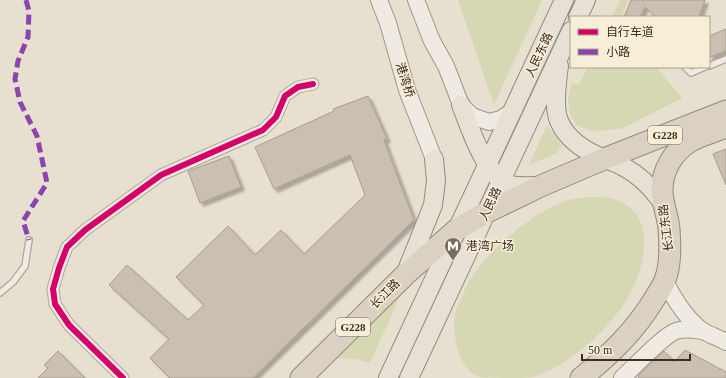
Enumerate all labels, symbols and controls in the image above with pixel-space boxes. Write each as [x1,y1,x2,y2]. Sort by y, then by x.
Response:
legend [570,16,710,68]
text: 自行车道 [606,25,654,39]
street label: 人民东路 [523,30,555,80]
text: 小路 [606,45,630,59]
street label: 港湾桥 [393,61,417,99]
road number: G228 [648,126,682,144]
street label: 人民路 [476,185,504,223]
street label: 长江东路 [656,203,676,253]
metro station icon: 港湾广场 [443,236,463,261]
place label: 港湾广场 [466,239,514,253]
street label: 长江路 [367,276,403,312]
road number: G228 [336,318,370,336]
scale bar [582,336,690,362]
text: 50 m [588,343,613,357]

